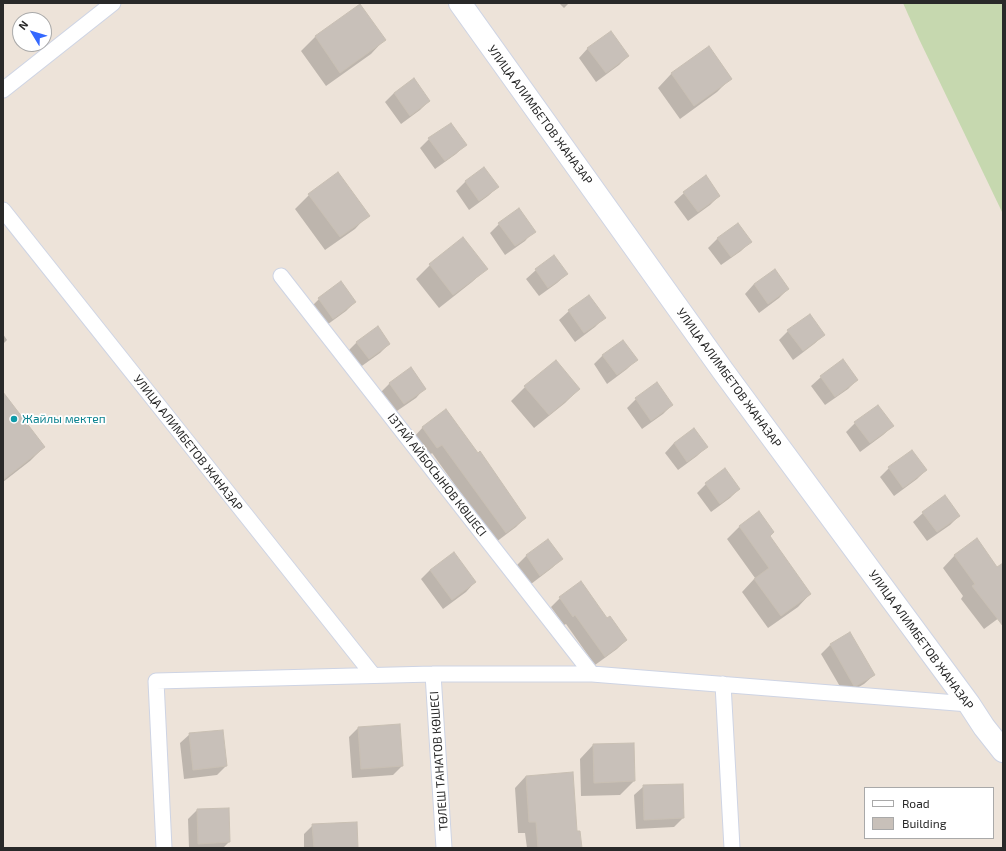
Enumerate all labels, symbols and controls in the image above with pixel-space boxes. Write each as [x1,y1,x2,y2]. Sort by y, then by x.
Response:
north arrow [12,12,52,52]
text: N [15,18,31,32]
street label: УЛИЦА АЛИМБЕТОВ ЖАНАЗАР [485,43,595,187]
street label: УЛИЦА АЛИМБЕТОВ ЖАНАЗАР [674,306,784,450]
street label: УЛИЦА АЛИМБЕТОВ ЖАНАЗАР [130,372,246,514]
street label: ІЗТАЙ АЙБОСЫНОВ КӨШЕСІ [385,411,489,539]
place label: Жайлы мектеп [22,412,106,426]
marker: Жайлы мектеп [9,414,19,424]
street label: УЛИЦА АЛИМБЕТОВ ЖАНАЗАР [866,568,976,712]
street label: ТӨЛЕШ ТАНАТОВ КӨШЕСІ [427,691,451,831]
legend [864,787,994,839]
text: Road [902,796,930,810]
text: Building [902,816,946,830]

